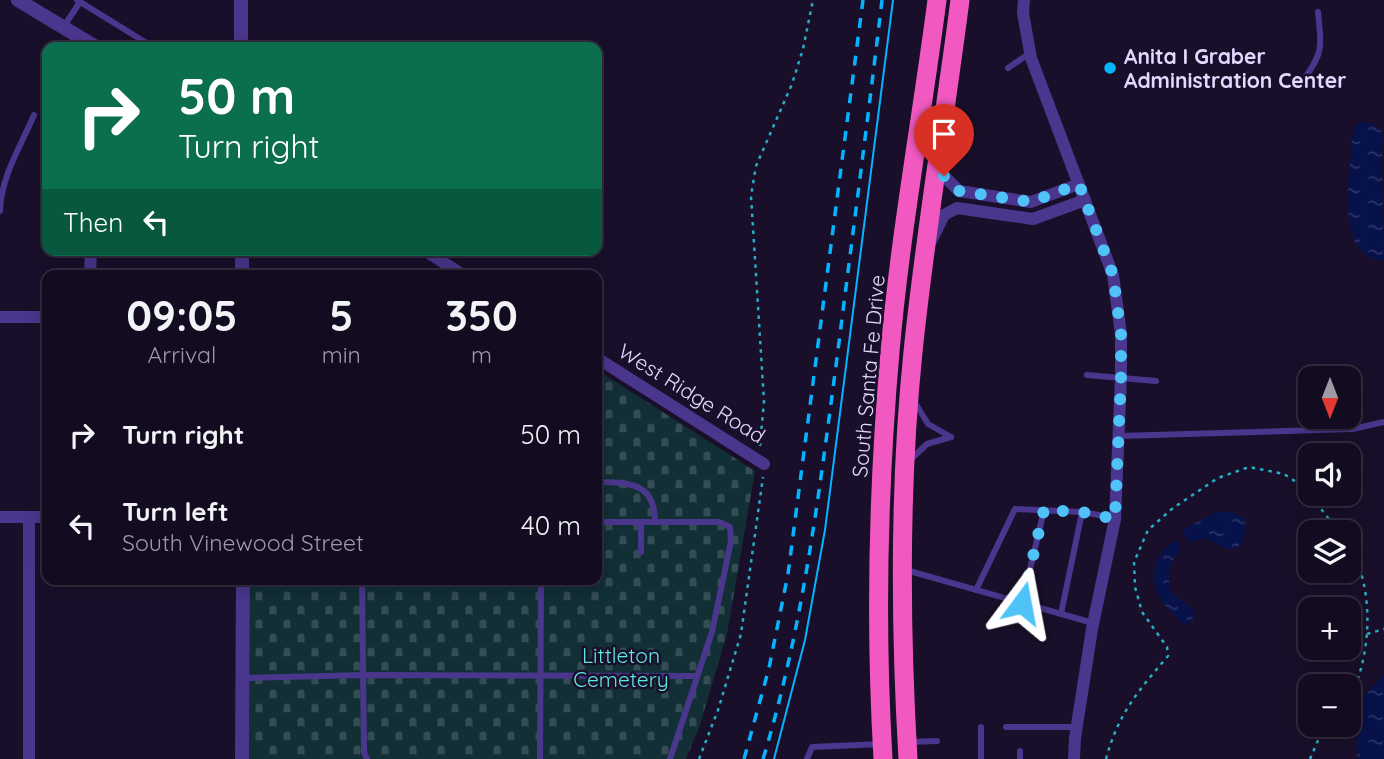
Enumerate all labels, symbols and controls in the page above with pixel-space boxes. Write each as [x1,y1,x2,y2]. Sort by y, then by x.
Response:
place label: Anita I Graber Administration Center [1124,43,1346,93]
marker: Anita I Graber Administration Center [1102,60,1118,76]
text: 50 m [178,65,295,126]
icon: right [63,70,154,161]
pin [914,104,974,176]
icon: arrive [925,115,963,153]
text: Turn right [178,126,319,166]
icon: left [137,203,175,241]
text: Then [63,206,123,239]
street label: South Santa Fe Drive [846,274,890,478]
text: 09:05 [126,289,237,342]
text: 5 [329,289,353,342]
text: 350 [445,289,518,342]
street label: West Ridge Road [614,337,770,449]
text: Arrival [147,340,216,369]
text: min [322,340,361,369]
text: m [471,340,492,369]
north arrow [1298,366,1362,429]
map controls [1298,366,1361,737]
icon: right [63,416,101,454]
text: Turn right [122,418,244,451]
text: 50 m [521,418,581,451]
button: sound [1298,443,1361,506]
text: Turn left [122,495,229,528]
icon: left [63,507,101,545]
text: 40 m [521,509,581,542]
button: layers [1298,520,1361,583]
text: South Vinewood Street [122,528,364,557]
position arrow [985,566,1059,640]
button: + [1298,597,1361,660]
park label: Littleton Cemetery [573,642,669,692]
button: − [1298,674,1361,737]

